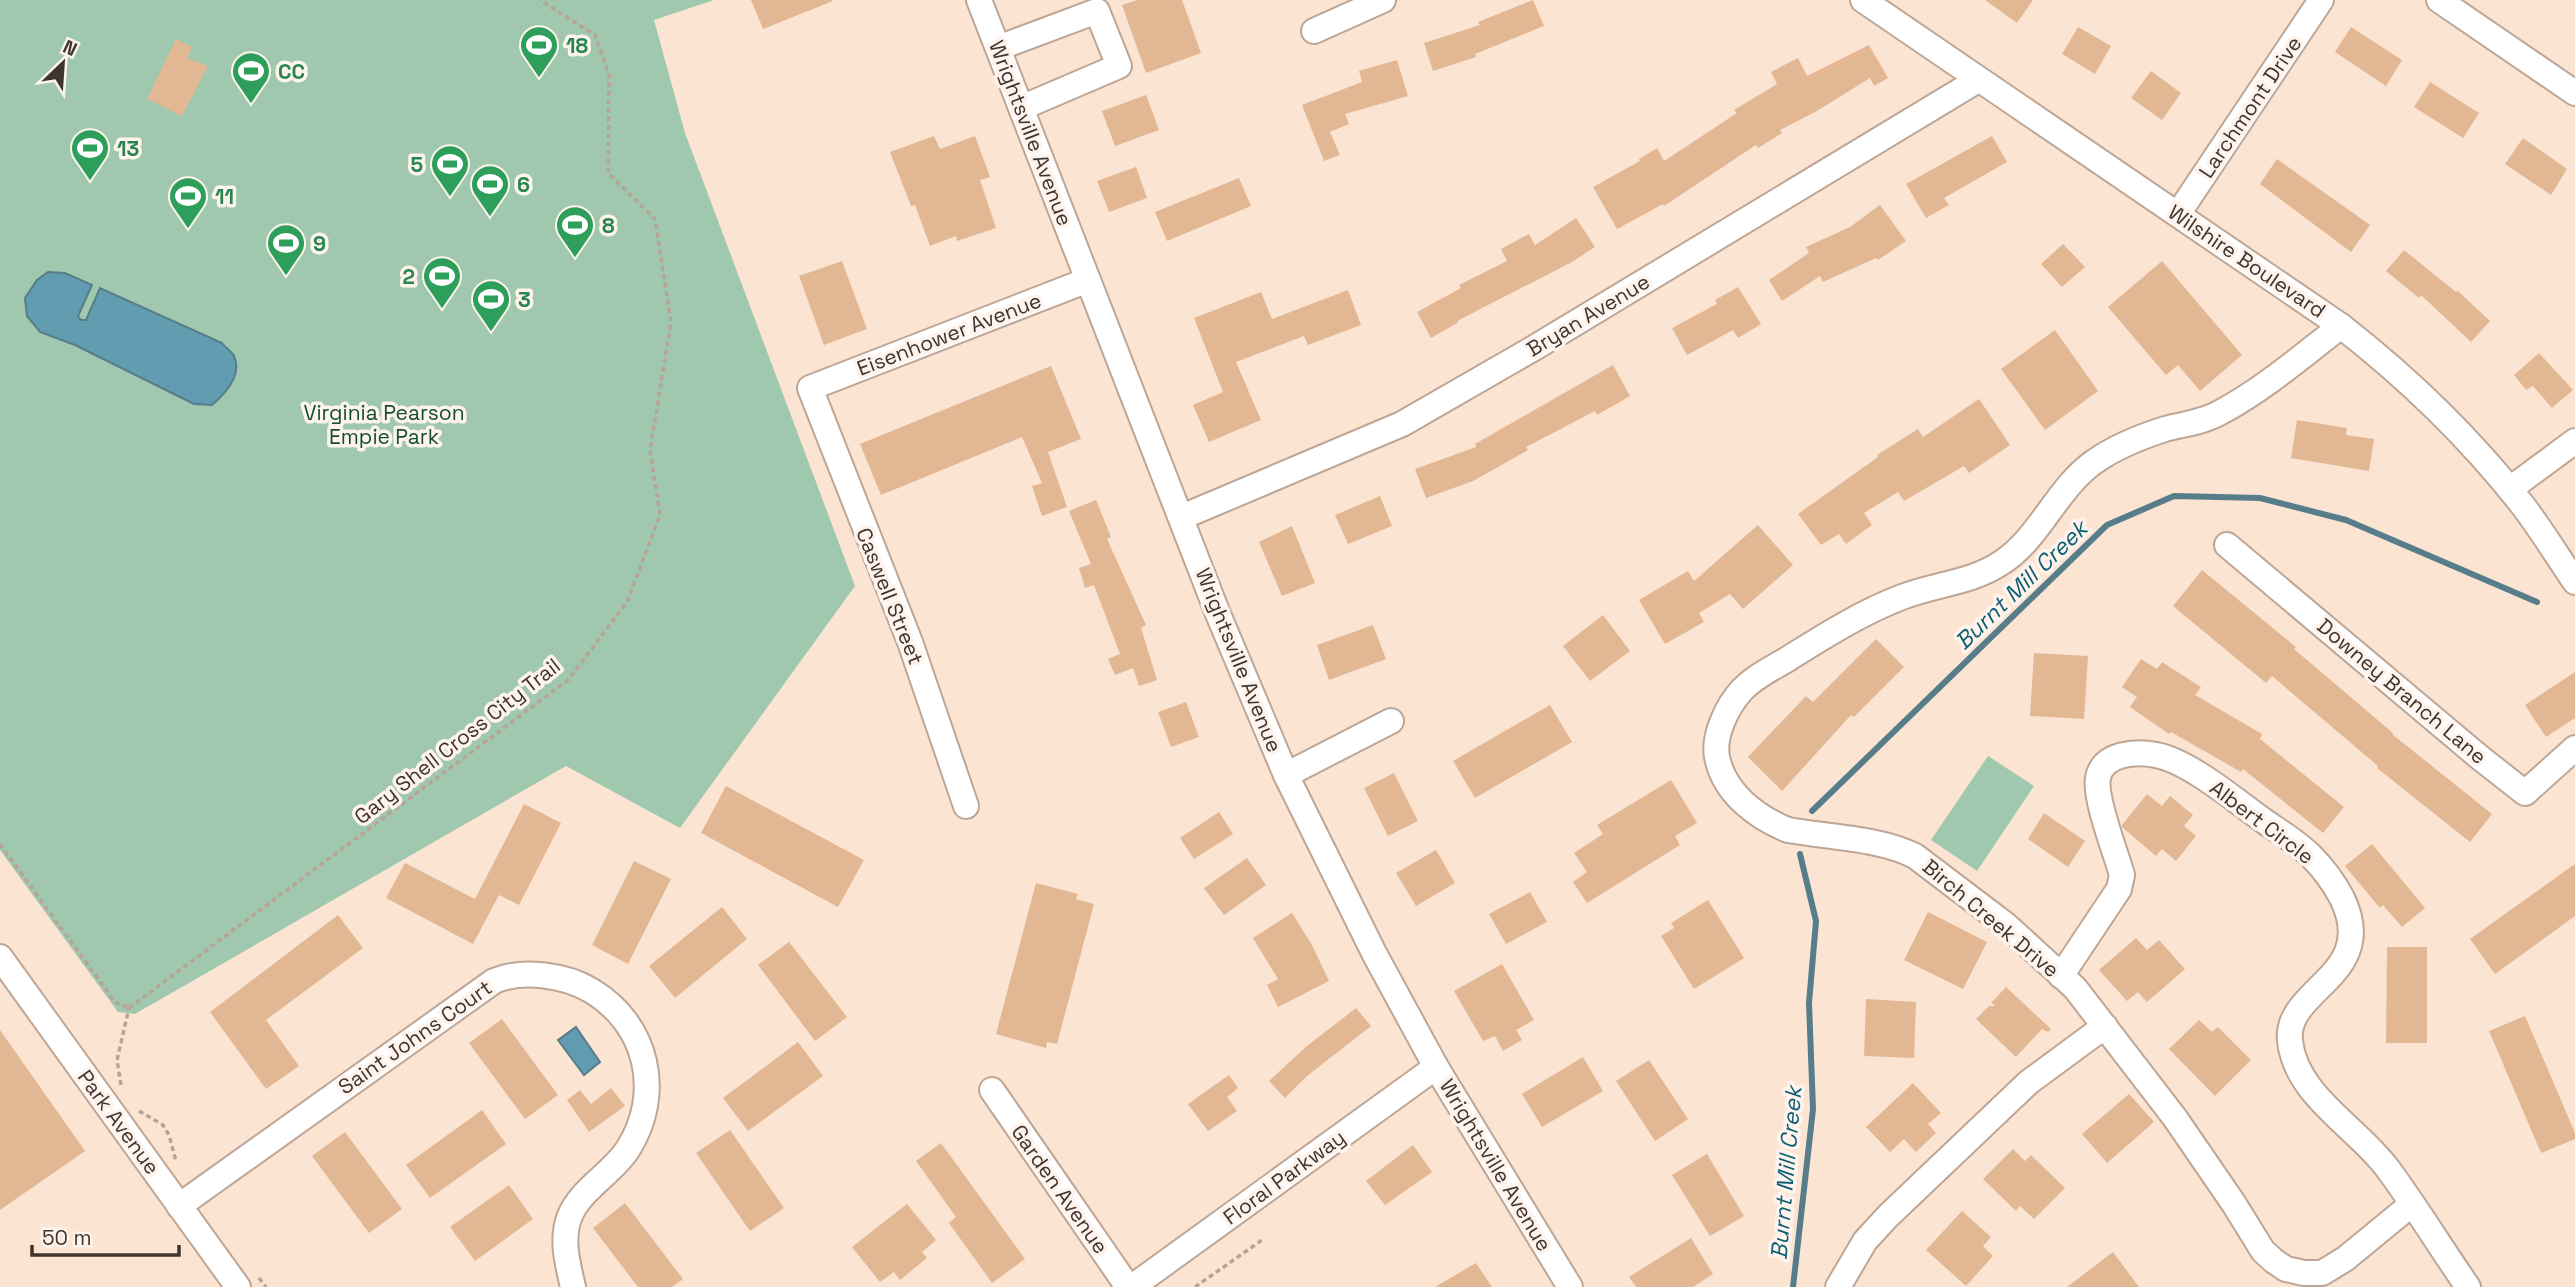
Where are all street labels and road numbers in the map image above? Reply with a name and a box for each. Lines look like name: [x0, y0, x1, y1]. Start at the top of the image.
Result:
street label: Larchmont Drive: [2193, 31, 2307, 183]
street label: Wrightsville Avenue: [983, 37, 1079, 229]
street label: Wilshire Boulevard: [2163, 198, 2331, 324]
street label: Bryan Avenue: [1522, 268, 1654, 362]
street label: Eisenhower Avenue: [853, 286, 1045, 382]
street label: Caswell Street: [850, 524, 930, 668]
street label: Wrightsville Avenue: [1190, 564, 1288, 756]
street label: Downey Branch Lane: [2312, 612, 2492, 770]
street label: Gary Shell Cross City Trail: [349, 652, 565, 830]
street label: Albert Circle: [2205, 774, 2319, 870]
street label: Birch Creek Drive: [1917, 853, 2065, 983]
street label: Saint Johns Court: [333, 974, 497, 1100]
street label: Park Avenue: [72, 1064, 166, 1180]
street label: Wrightsville Avenue: [1434, 1074, 1558, 1256]
street label: Garden Avenue: [1005, 1119, 1115, 1259]
street label: Floral Parkway: [1218, 1124, 1350, 1230]

